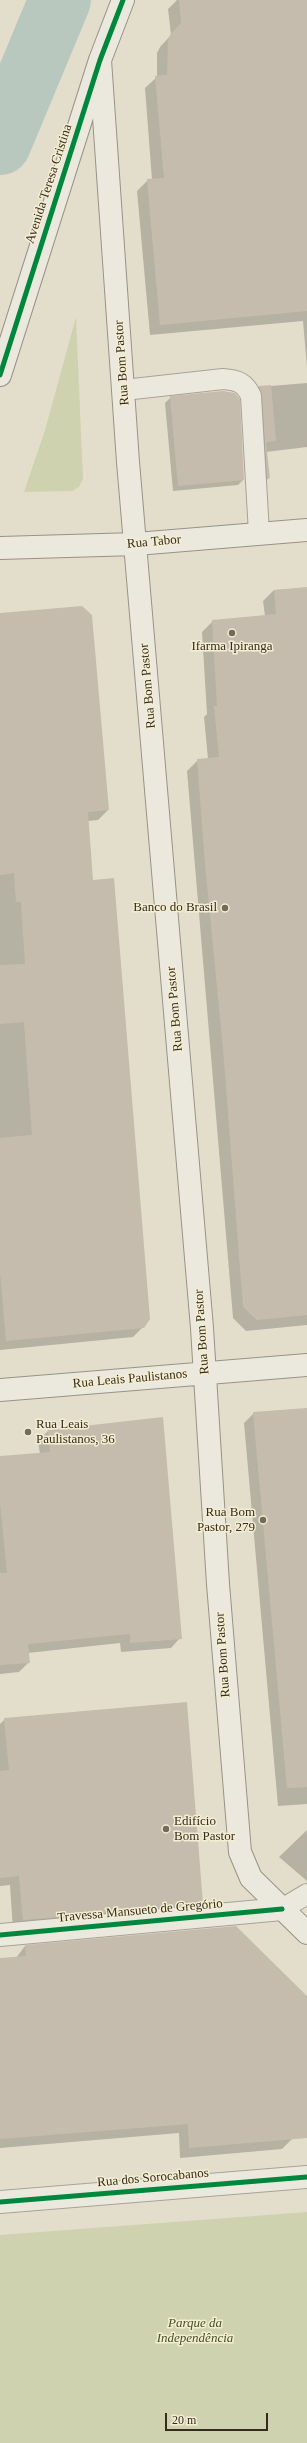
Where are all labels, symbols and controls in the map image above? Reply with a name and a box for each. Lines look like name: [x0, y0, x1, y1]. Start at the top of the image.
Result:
street label: Avenida Teresa Cristina: [22, 122, 76, 246]
street label: Rua Bom Pastor: [111, 320, 133, 406]
street label: Rua Tabor: [126, 532, 182, 552]
marker: Ifarma Ipiranga: [227, 628, 237, 638]
place label: Ifarma Ipiranga: [191, 639, 273, 655]
street label: Rua Bom Pastor: [137, 643, 159, 729]
place label: Banco do Brasil: [133, 900, 217, 916]
marker: Banco do Brasil: [220, 903, 230, 913]
street label: Rua Bom Pastor: [164, 966, 186, 1052]
street label: Rua Bom Pastor: [191, 1289, 213, 1375]
street label: Rua Leais Paulistanos: [72, 1366, 188, 1392]
place label: Rua Leais Paulistanos, 36: [36, 1417, 115, 1448]
marker: Rua Leais Paulistanos, 36: [23, 1427, 33, 1437]
place label: Rua Bom Pastor, 279: [197, 1505, 255, 1536]
marker: Rua Bom Pastor, 279: [258, 1515, 268, 1525]
street label: Rua Bom Pastor: [212, 1612, 234, 1698]
place label: Edifício Bom Pastor: [174, 1814, 235, 1845]
marker: Edifício Bom Pastor: [161, 1824, 171, 1834]
street label: Travessa Mansueto de Gregório: [57, 1896, 223, 1926]
street label: Rua dos Sorocabanos: [97, 2165, 209, 2191]
park label: Parque da Independência: [157, 2316, 233, 2347]
scale bar: [167, 2405, 270, 2431]
text: 20 m: [172, 2413, 196, 2427]

